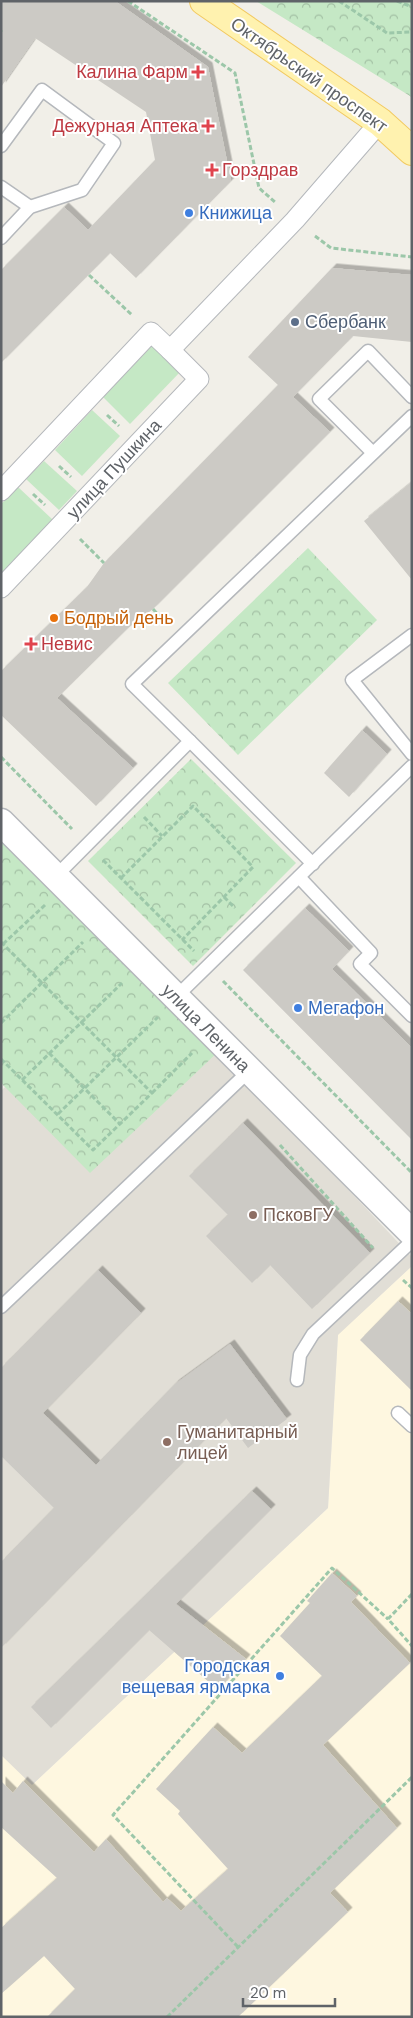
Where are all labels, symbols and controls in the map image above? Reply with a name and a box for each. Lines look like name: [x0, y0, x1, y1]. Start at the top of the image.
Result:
street label: Октябрьский проспект: [226, 12, 392, 138]
place label: Калина Фарм: [76, 60, 188, 84]
marker: Калина Фарм: [192, 66, 204, 78]
place label: Дежурная Аптека: [52, 114, 199, 138]
marker: Дежурная Аптека: [202, 120, 214, 132]
place label: Горздрав: [222, 158, 298, 182]
marker: Горздрав: [206, 164, 218, 176]
place label: Книжица: [199, 201, 273, 225]
marker: Книжица: [183, 207, 195, 219]
place label: Сбербанк: [305, 310, 386, 334]
marker: Сбербанк: [289, 316, 301, 328]
street label: улица Пушкина: [61, 413, 167, 524]
place label: Бодрый день: [64, 606, 174, 630]
marker: Бодрый день: [48, 612, 60, 624]
place label: Невис: [41, 632, 93, 656]
marker: Невис: [25, 638, 37, 650]
street label: улица Ленина: [156, 978, 256, 1078]
place label: Мегафон: [308, 996, 384, 1020]
marker: Мегафон: [292, 1002, 304, 1014]
place label: ПсковГУ: [263, 1203, 334, 1227]
marker: ПсковГУ: [247, 1209, 259, 1221]
place label: Гуманитарный лицей: [177, 1420, 298, 1465]
marker: Гуманитарный лицей: [161, 1436, 173, 1448]
place label: Городская вещевая ярмарка: [122, 1654, 271, 1699]
marker: Городская вещевая ярмарка: [274, 1670, 286, 1682]
scale bar: [243, 1976, 336, 2008]
text: 20 m: [250, 1983, 286, 2003]

